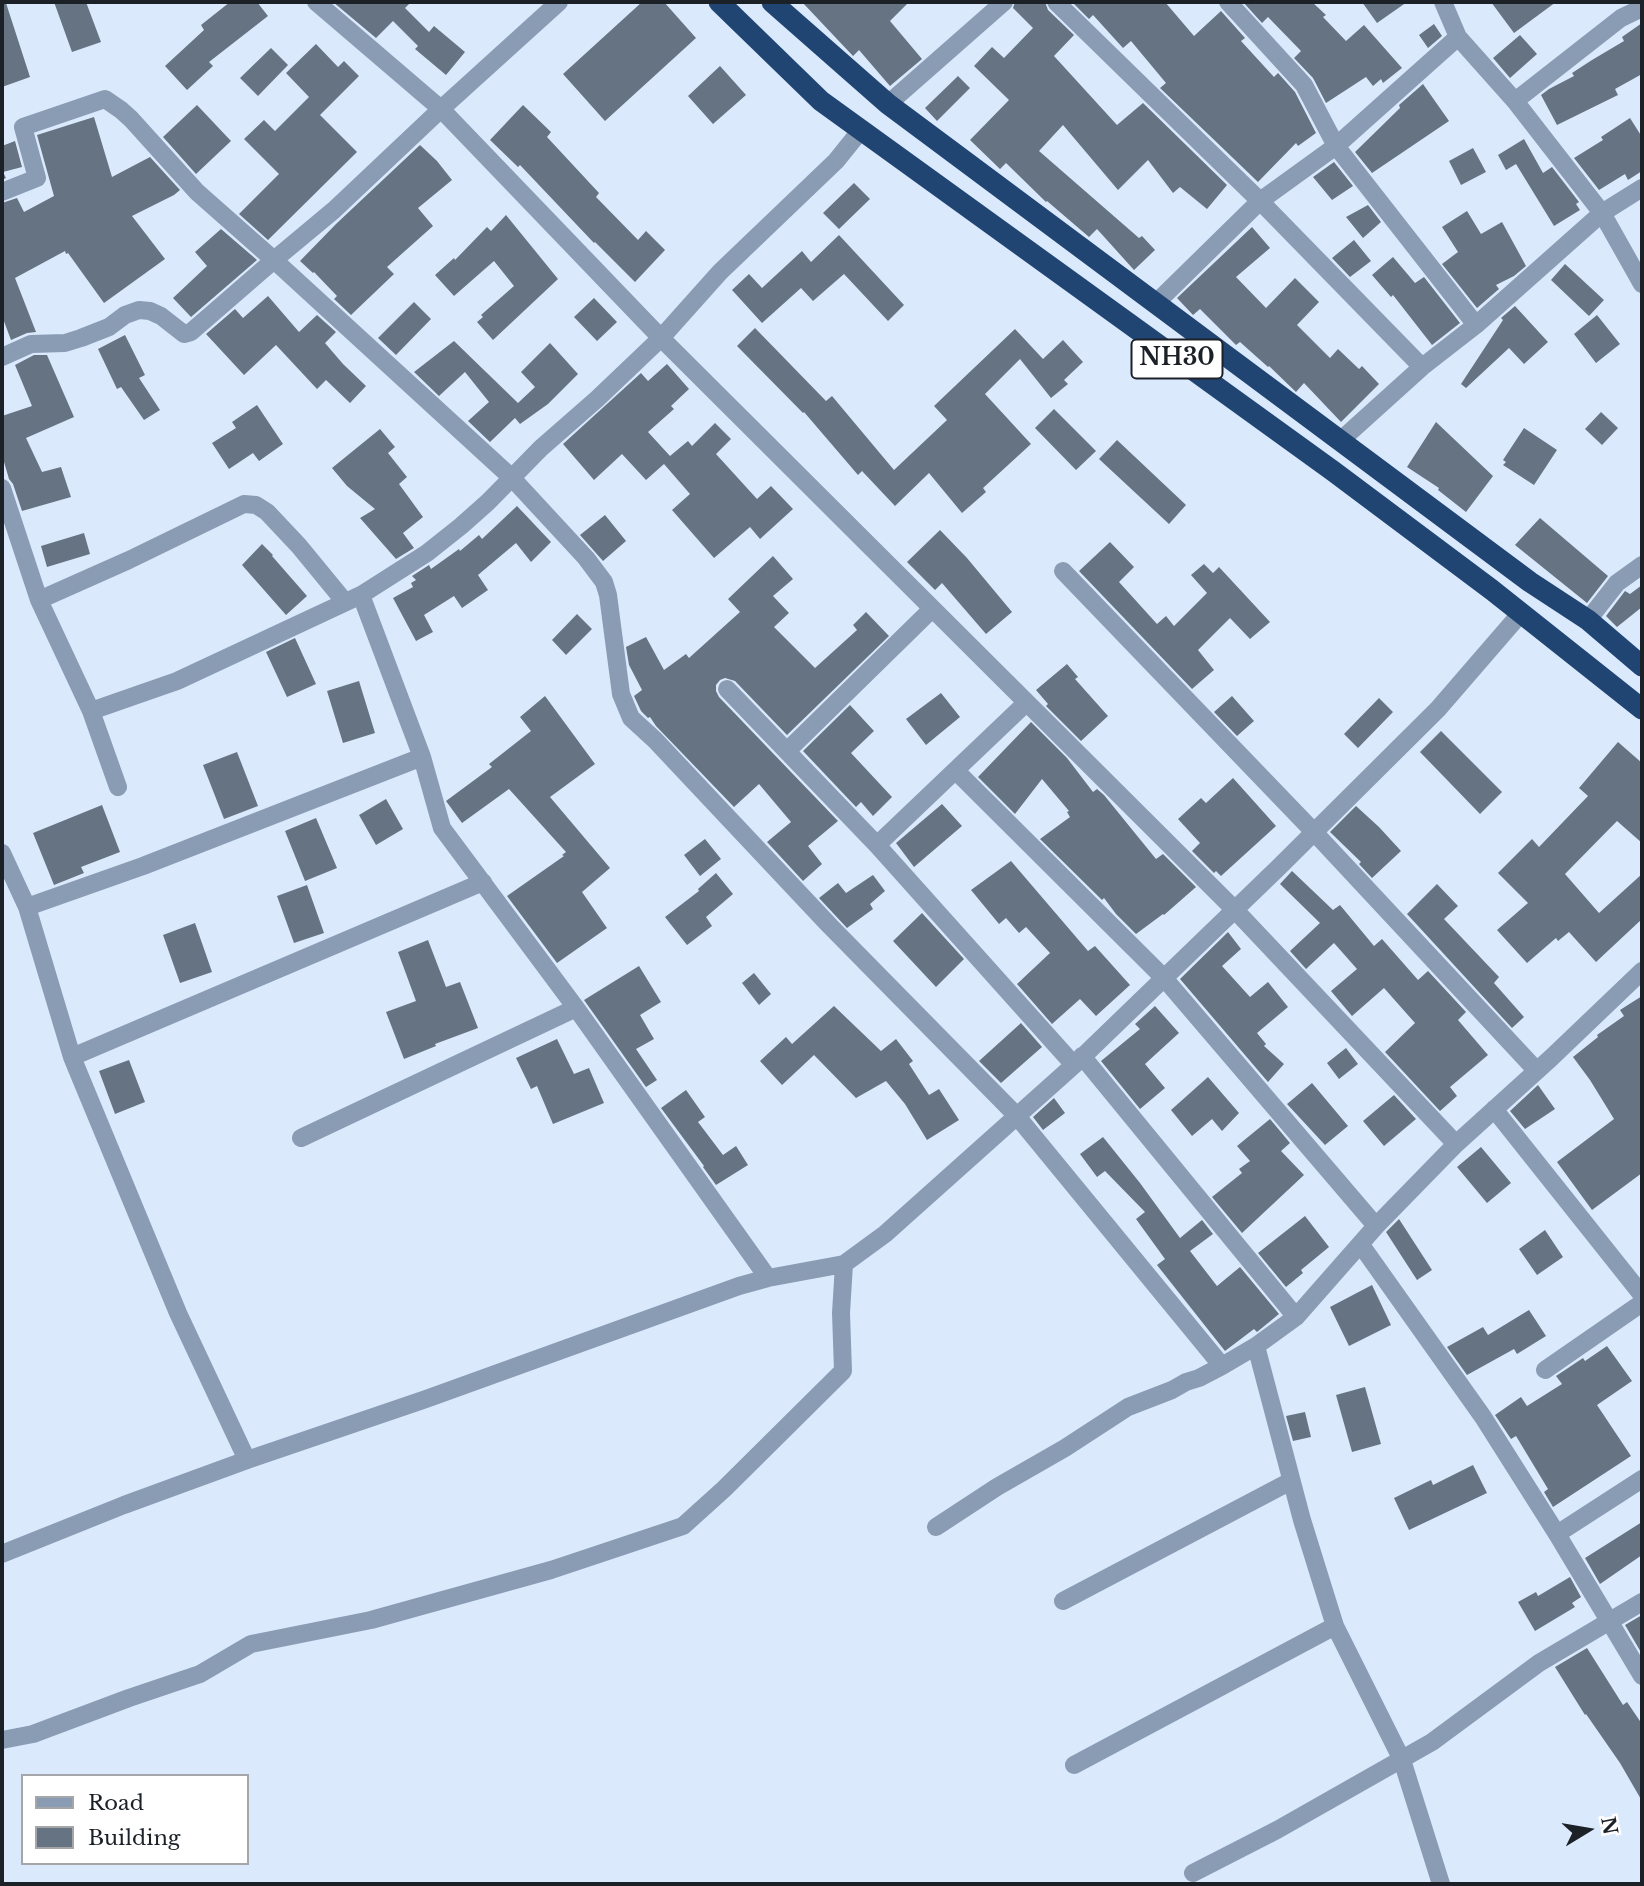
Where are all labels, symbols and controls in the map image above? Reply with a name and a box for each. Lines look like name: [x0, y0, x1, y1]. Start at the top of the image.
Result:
road number: NH30: [1132, 340, 1222, 378]
legend: [21, 1774, 248, 1865]
text: Road: [88, 1790, 144, 1816]
north arrow: [1553, 1795, 1623, 1865]
text: N: [1596, 1815, 1622, 1837]
text: Building: [88, 1825, 180, 1851]

